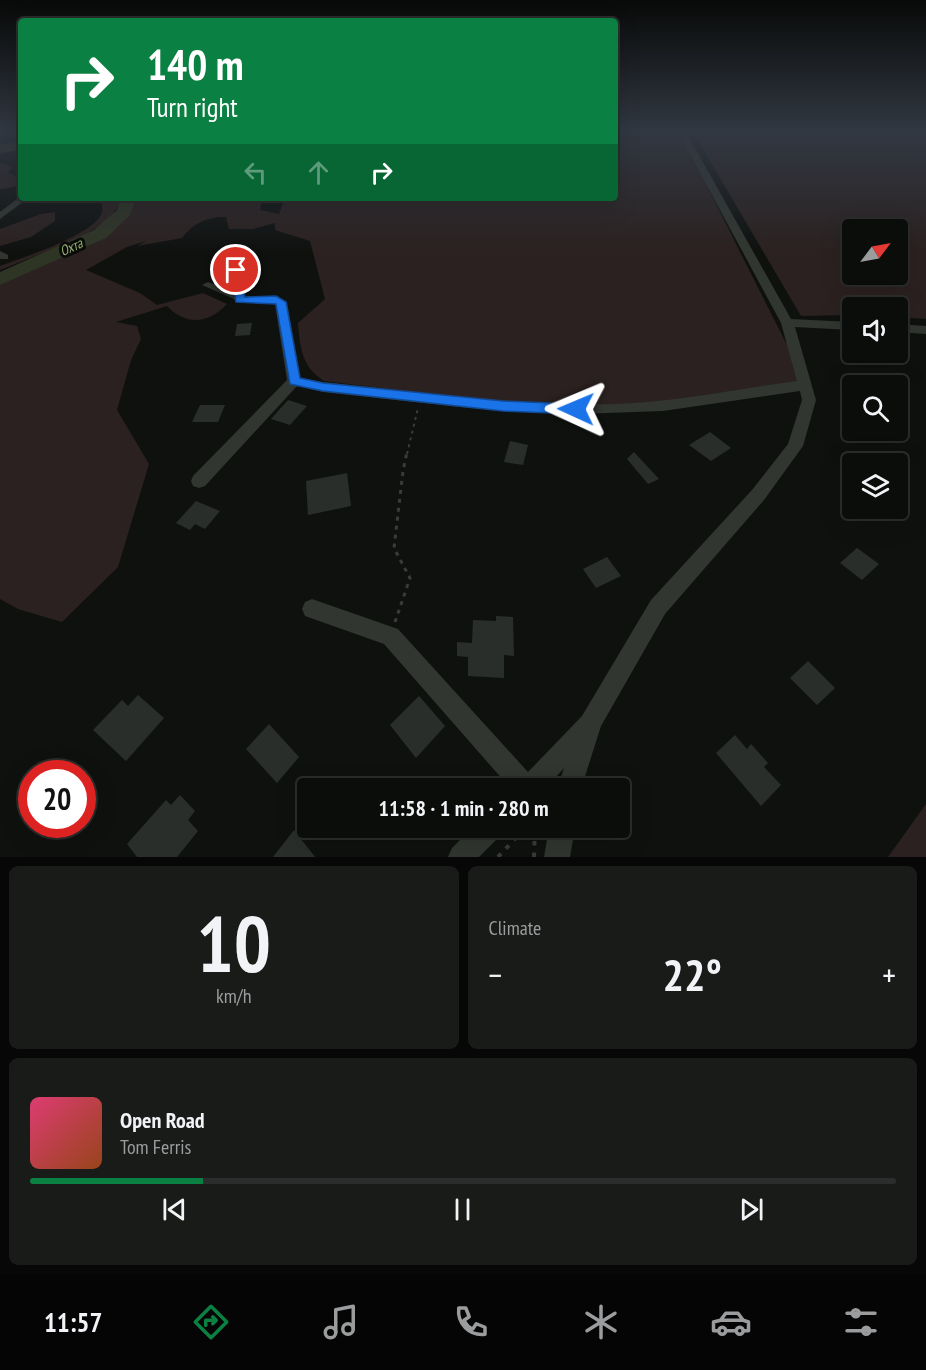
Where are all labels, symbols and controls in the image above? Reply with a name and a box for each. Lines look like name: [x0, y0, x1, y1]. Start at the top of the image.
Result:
text: 140 m: [147, 37, 244, 92]
icon: right: [48, 42, 126, 120]
text: Turn right: [147, 90, 238, 124]
icon: left: [239, 156, 272, 189]
icon: ahead: [302, 156, 335, 189]
icon: right: [365, 156, 398, 189]
north arrow: [842, 219, 908, 285]
map controls: [842, 219, 908, 519]
water label: Охта: [57, 233, 87, 260]
pin: [210, 244, 261, 295]
icon: arrive: [219, 253, 252, 286]
button: sound: [842, 297, 908, 363]
button: search: [842, 375, 908, 441]
position arrow: [544, 377, 608, 441]
button: layers: [842, 453, 908, 519]
speed limit sign: 20: [18, 760, 96, 838]
text: 11:58 · 1 min · 280 m: [378, 794, 549, 822]
text: 10: [196, 893, 271, 994]
text: Climate: [489, 915, 541, 941]
text: 22°: [663, 945, 722, 1003]
text: −: [489, 953, 502, 996]
text: +: [882, 953, 896, 996]
text: km/h: [216, 983, 251, 1009]
text: Open Road: [120, 1106, 205, 1134]
text: Tom Ferris: [120, 1134, 191, 1160]
icon: previous: [158, 1193, 191, 1226]
icon: pause: [446, 1193, 479, 1226]
icon: next: [735, 1193, 768, 1226]
icon: directions: [190, 1301, 232, 1343]
icon: music: [320, 1301, 362, 1343]
icon: phone: [450, 1301, 492, 1343]
icon: climate: [580, 1301, 622, 1343]
icon: car: [710, 1301, 752, 1343]
icon: filters: [840, 1301, 882, 1343]
text: 11:57: [44, 1305, 102, 1339]

